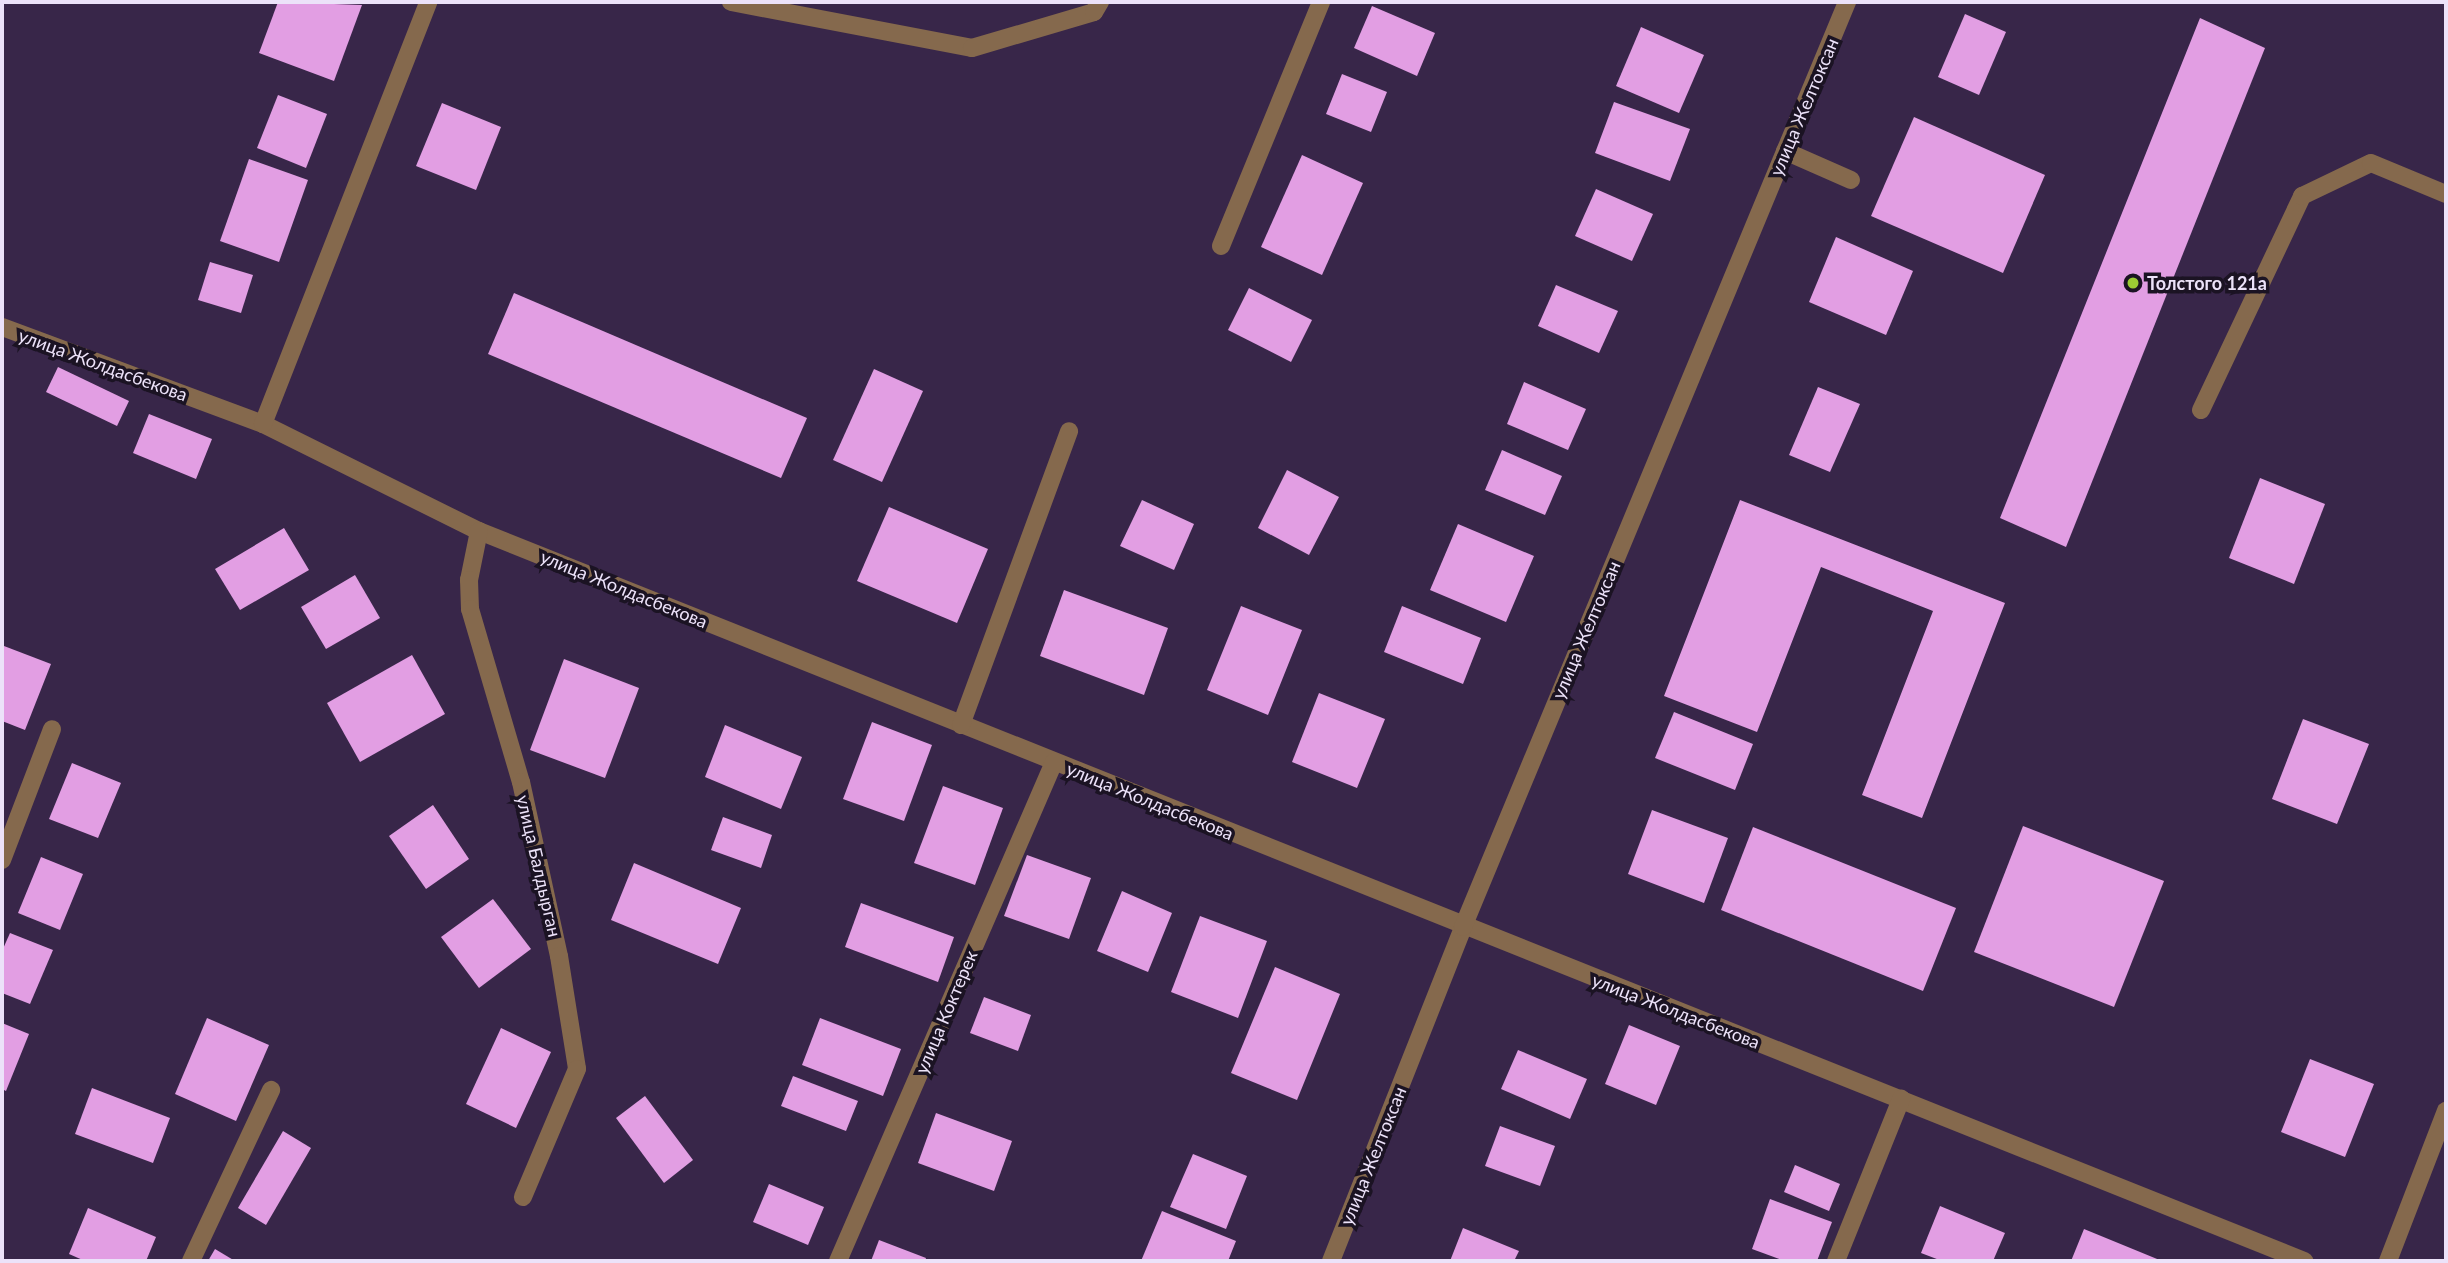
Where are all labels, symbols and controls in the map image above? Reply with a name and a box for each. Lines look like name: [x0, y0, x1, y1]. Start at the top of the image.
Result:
street label: улица Желтоксан: [1765, 35, 1843, 179]
place label: Толстого 121а: [2147, 272, 2267, 294]
marker: Толстого 121а: [2125, 275, 2141, 291]
street label: улица Жолдасбекова: [16, 324, 190, 406]
street label: улица Жолдасбекова: [537, 546, 711, 632]
street label: улица Желтоксан: [1547, 558, 1625, 702]
street label: улица Жолдасбекова: [1063, 758, 1237, 844]
street label: улица Балдырган: [512, 793, 566, 939]
street label: улица Коктерек: [910, 947, 982, 1077]
street label: улица Жолдасбекова: [1589, 969, 1763, 1053]
street label: улица Желтоксан: [1335, 1084, 1411, 1228]

